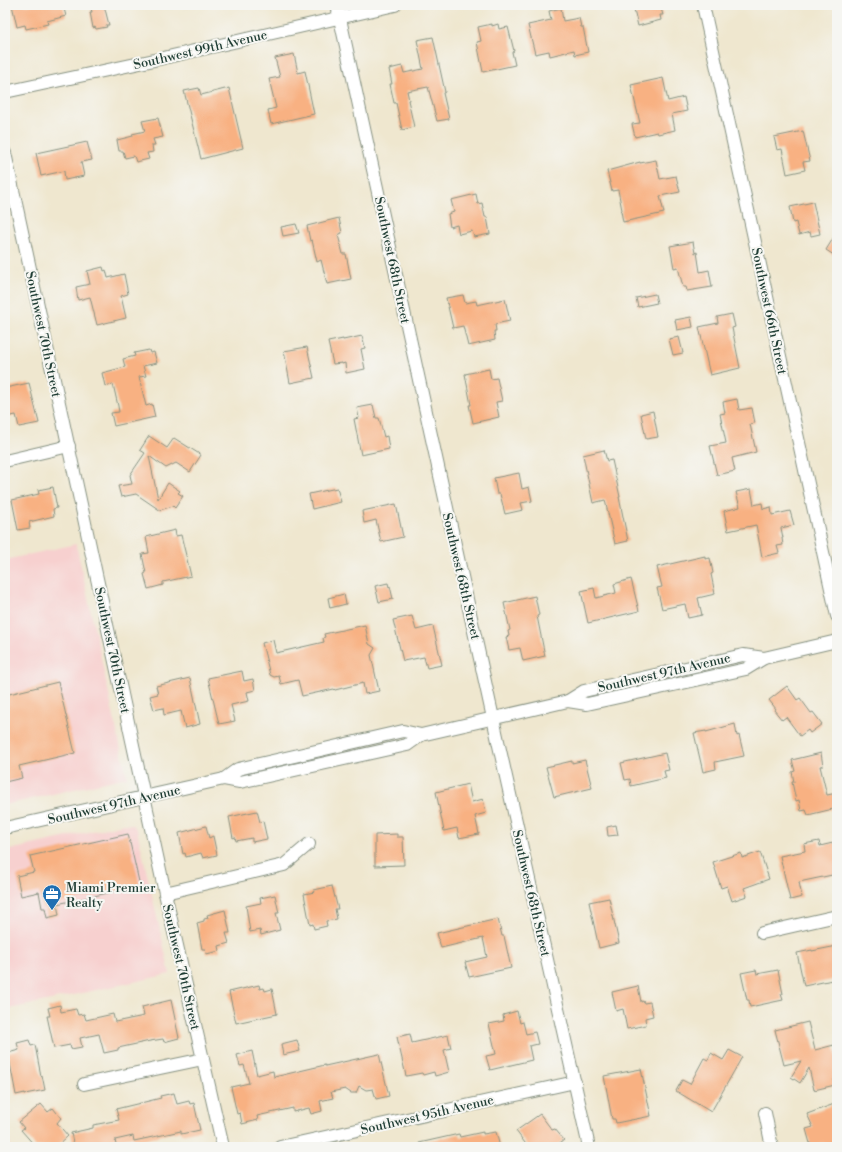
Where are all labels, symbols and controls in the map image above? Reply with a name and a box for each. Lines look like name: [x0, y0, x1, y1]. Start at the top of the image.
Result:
street label: Southwest 99th Avenue: [132, 27, 269, 73]
street label: Southwest 68th Street: [371, 195, 413, 326]
street label: Southwest 66th Street: [748, 246, 790, 377]
street label: Southwest 70th Street: [22, 270, 64, 399]
street label: Southwest 68th Street: [439, 511, 483, 641]
street label: Southwest 70th Street: [91, 586, 133, 715]
street label: Southwest 97th Avenue: [596, 650, 733, 696]
street label: Southwest 97th Avenue: [46, 782, 183, 828]
street label: Southwest 68th Street: [509, 828, 553, 958]
place label: Miami Premier Realty: [66, 880, 156, 911]
office icon: Miami Premier Realty: [41, 883, 63, 911]
street label: Southwest 70th Street: [159, 903, 203, 1032]
street label: Southwest 95th Avenue: [359, 1092, 496, 1138]

